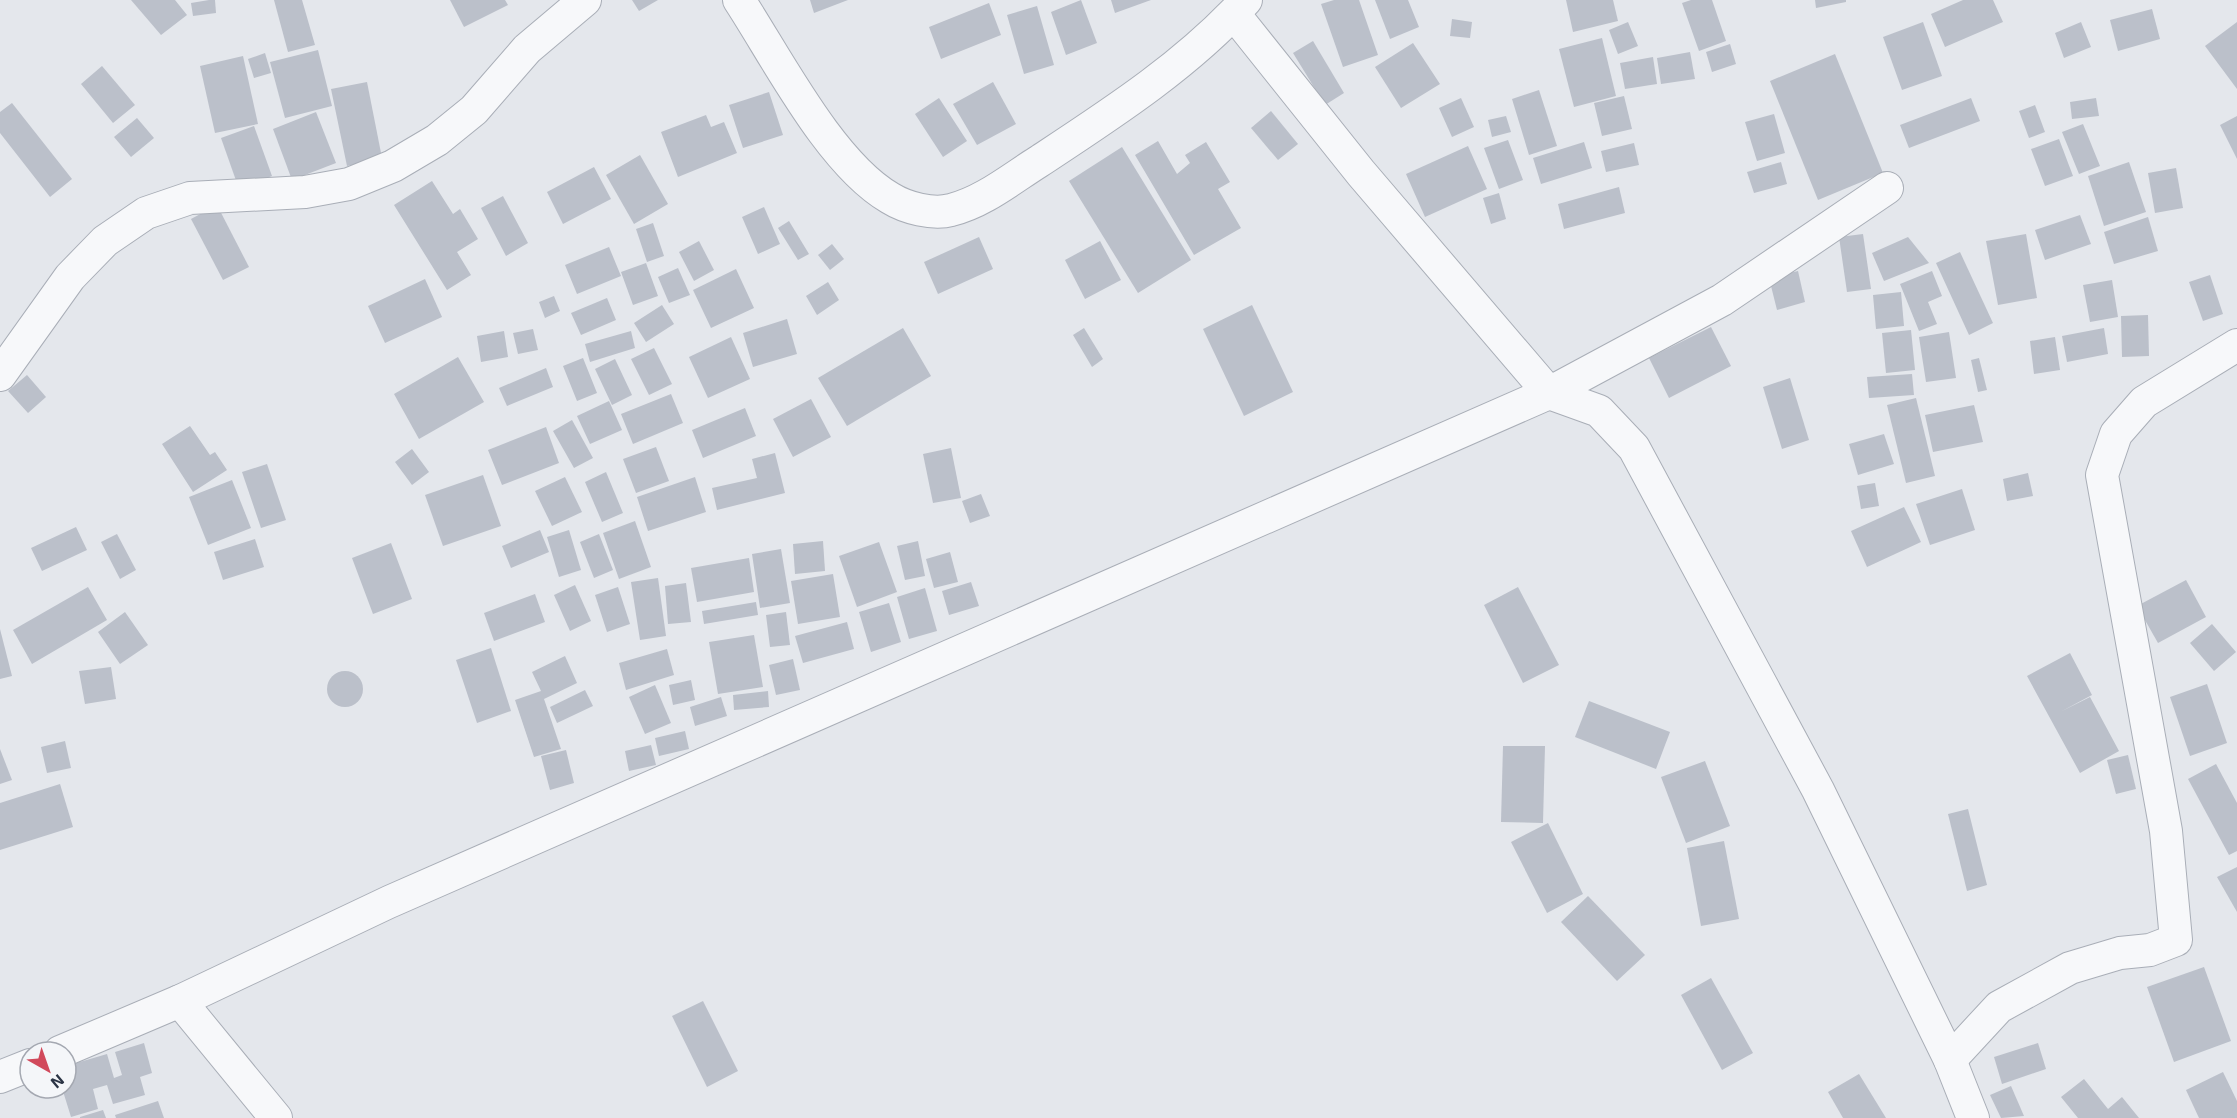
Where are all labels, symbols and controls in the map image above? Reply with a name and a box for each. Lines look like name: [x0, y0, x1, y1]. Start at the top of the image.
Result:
north arrow: [18, 1040, 78, 1100]
text: N: [47, 1071, 68, 1093]

